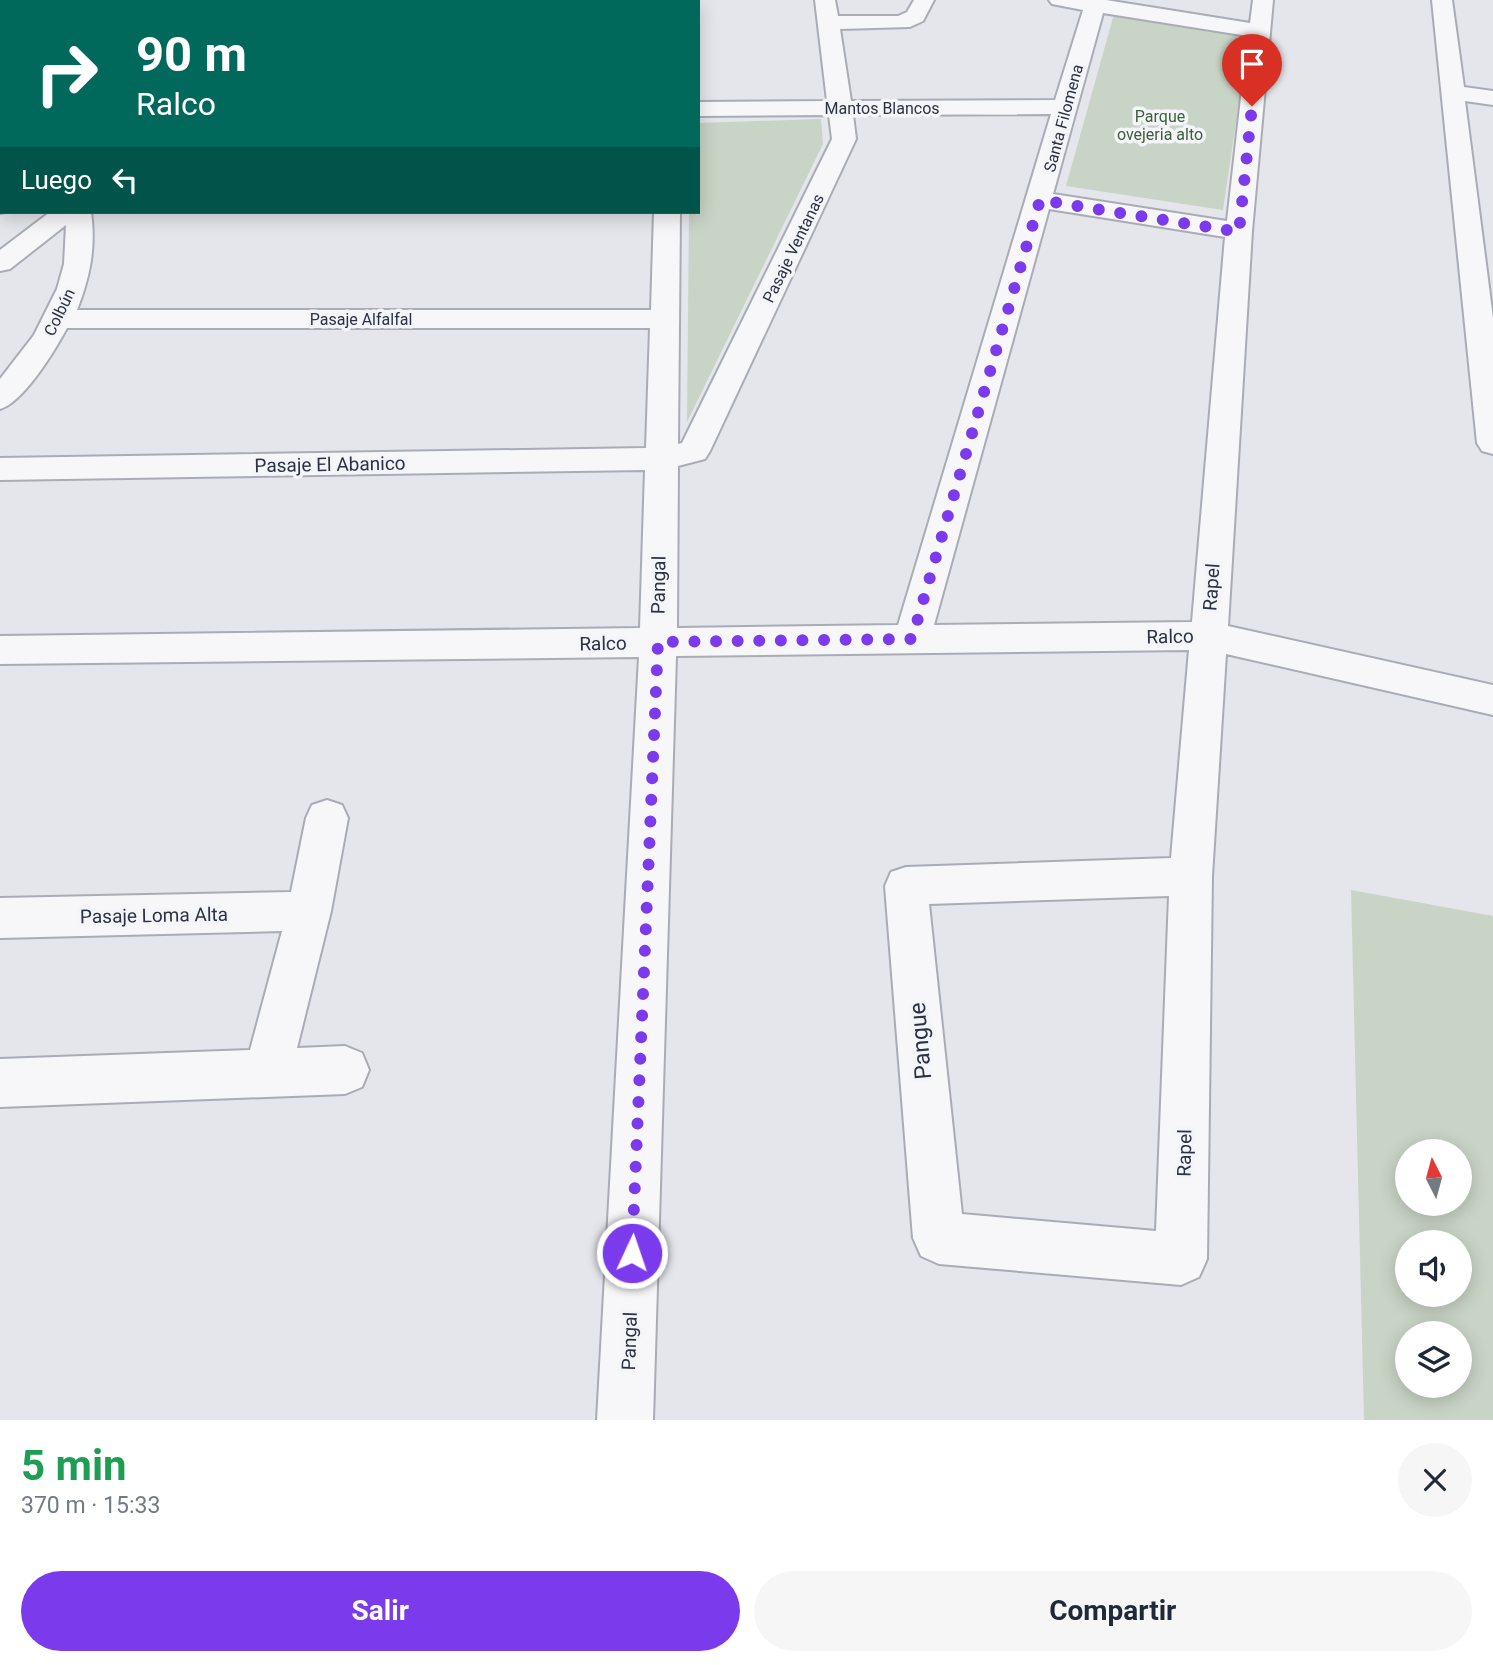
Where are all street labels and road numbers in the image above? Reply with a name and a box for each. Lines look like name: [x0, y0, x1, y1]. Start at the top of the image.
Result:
street label: Santa Filomena: [1040, 62, 1087, 174]
street label: Mantos Blancos: [824, 99, 940, 118]
street label: Pasaje Ventanas: [759, 191, 828, 306]
street label: Colbún: [40, 286, 79, 339]
street label: Pasaje Alfalfal: [310, 310, 412, 329]
street label: Pasaje El Abanico: [254, 452, 406, 477]
street label: Pangal: [646, 556, 671, 614]
street label: Rapel: [1198, 563, 1225, 611]
street label: Ralco: [1146, 625, 1194, 648]
street label: Ralco: [579, 632, 627, 655]
street label: Pasaje Loma Alta: [80, 903, 228, 928]
street label: Pangue: [904, 1001, 937, 1081]
street label: Rapel: [1173, 1129, 1196, 1177]
street label: Pangal: [617, 1311, 642, 1371]

